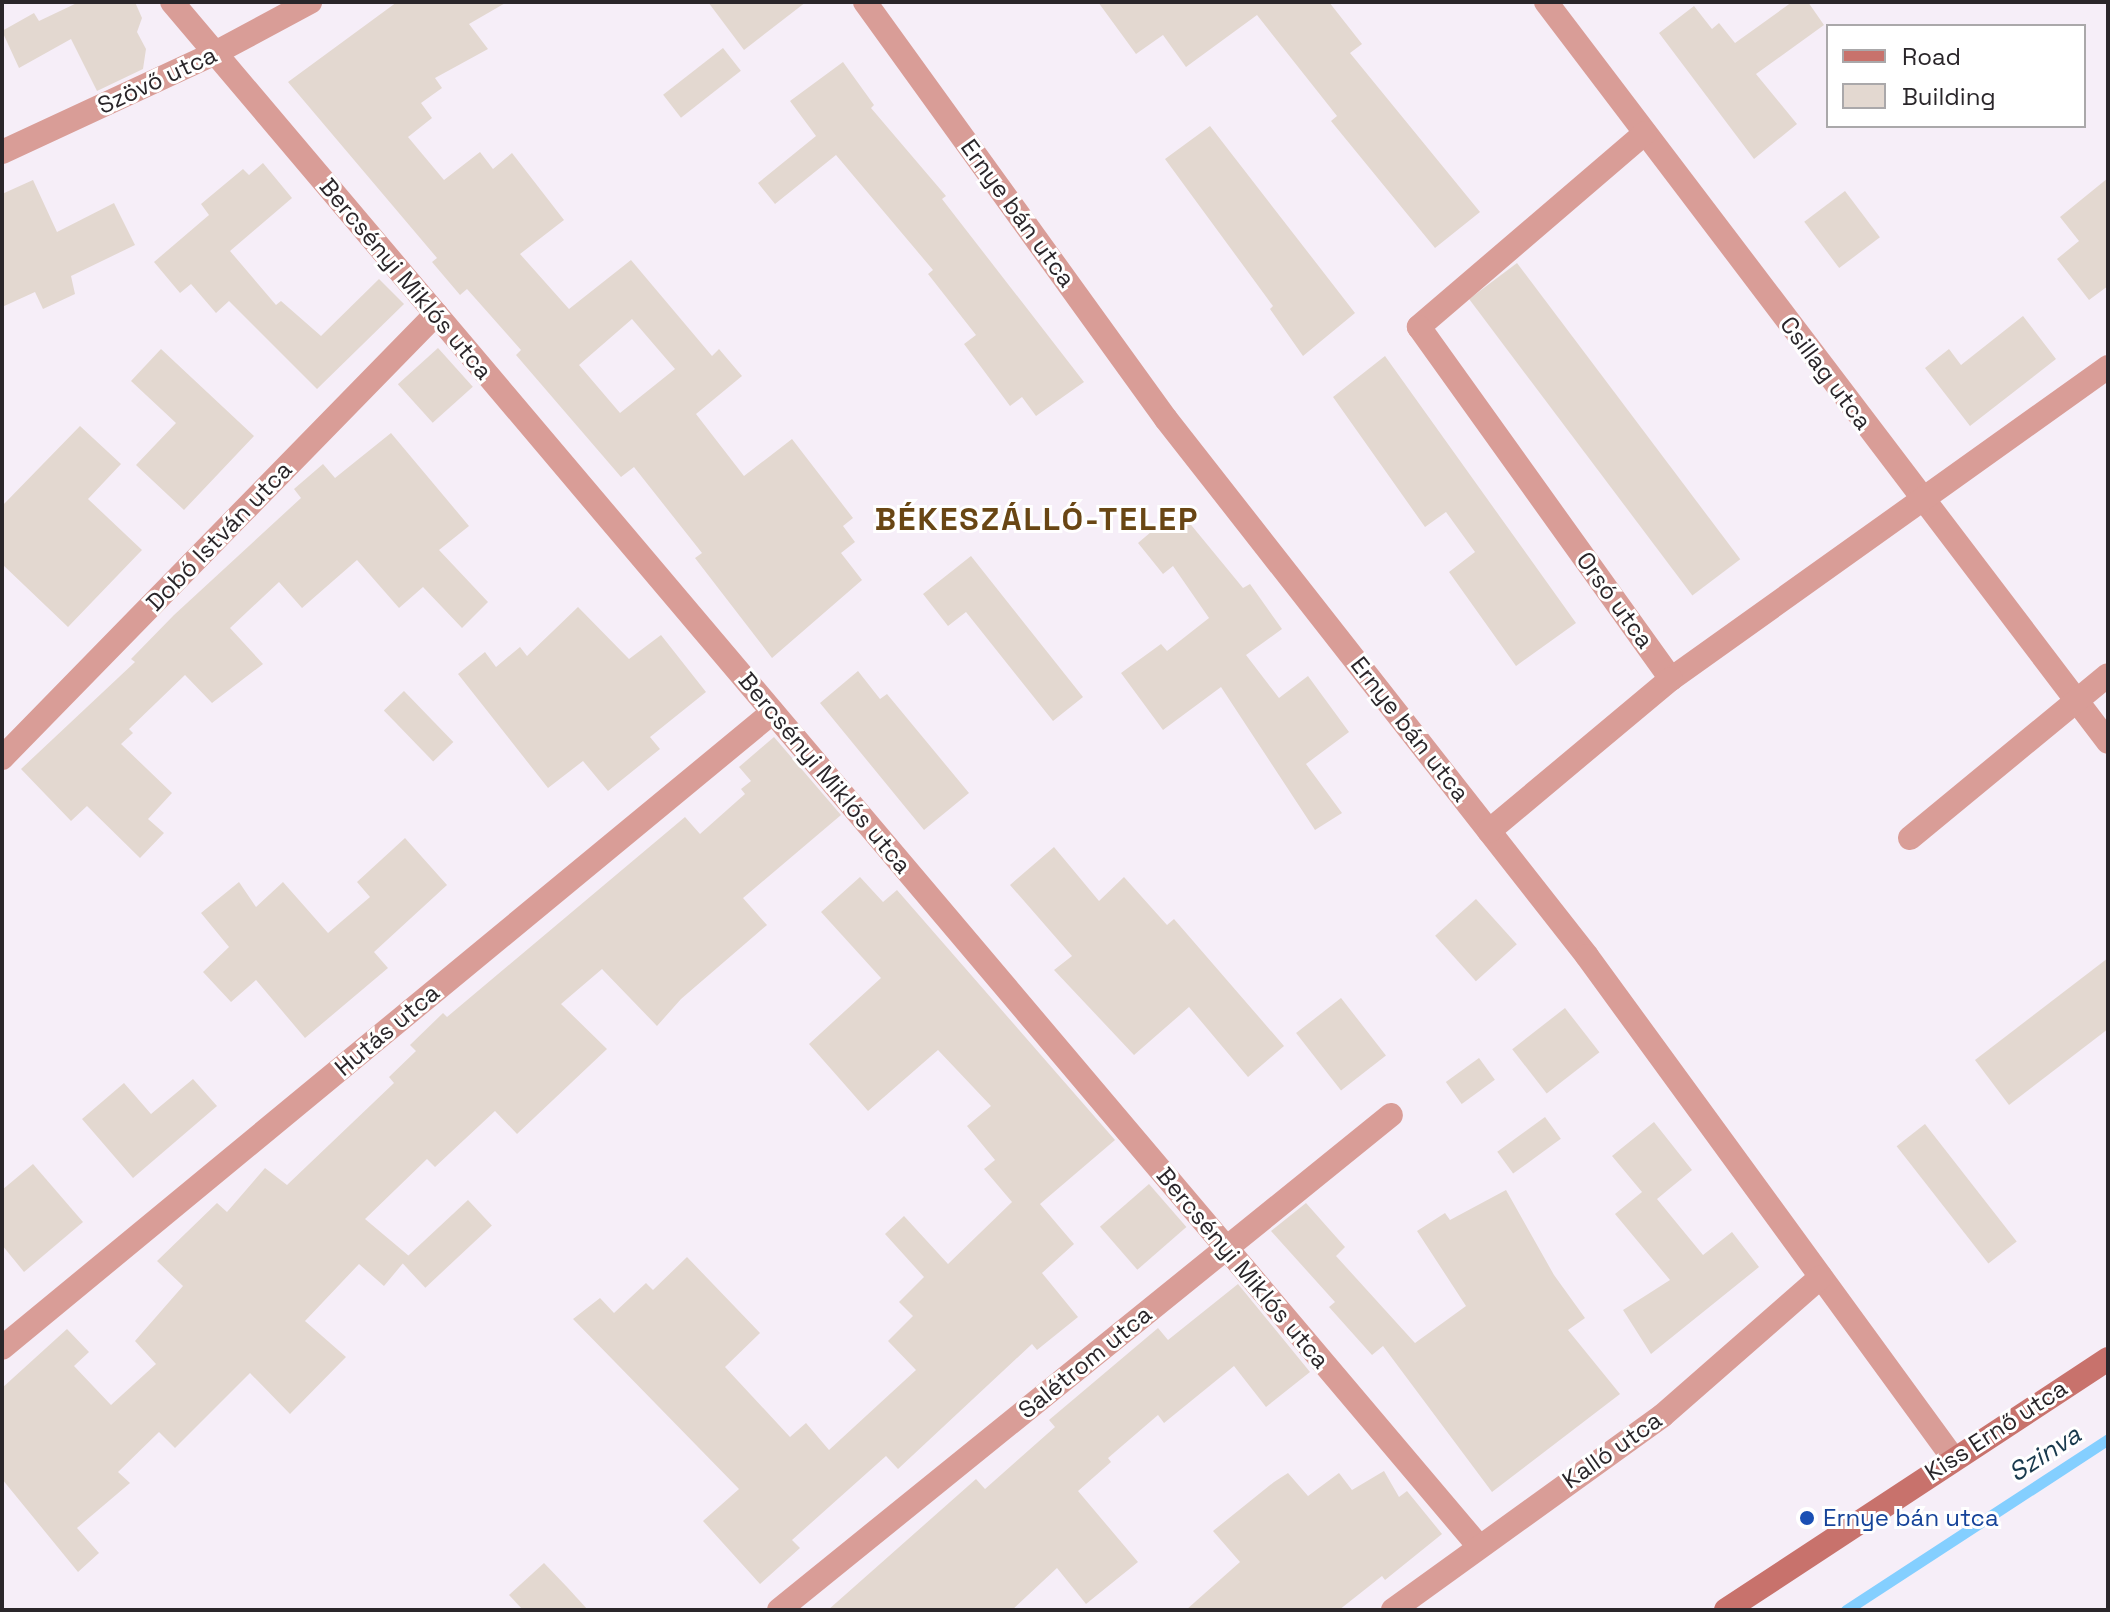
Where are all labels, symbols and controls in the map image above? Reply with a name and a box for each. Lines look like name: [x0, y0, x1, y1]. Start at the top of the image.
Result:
legend: [1826, 24, 2086, 128]
street label: Szövő utca: [93, 40, 221, 120]
text: Road: [1902, 41, 1961, 72]
text: Building: [1902, 81, 1996, 112]
street label: Ernye bán utca: [955, 133, 1081, 293]
street label: Bercsényi Miklós utca: [313, 173, 499, 385]
street label: Csillag utca: [1774, 311, 1878, 435]
street label: Dobó István utca: [140, 455, 298, 617]
district label: BÉKESZÁLLÓ-TELEP: [875, 500, 1199, 538]
street label: Orsó utca: [1570, 546, 1660, 654]
street label: Ernye bán utca: [1345, 651, 1475, 807]
street label: Bercsényi Miklós utca: [732, 667, 918, 879]
street label: Hutás utca: [329, 978, 445, 1082]
street label: Bercsényi Miklós utca: [1150, 1162, 1336, 1374]
street label: Salétrom utca: [1013, 1300, 1157, 1424]
street label: Kiss Ernő utca: [1920, 1373, 2072, 1487]
street label: Kalló utca: [1557, 1405, 1667, 1495]
water label: Szinva: [2003, 1419, 2087, 1489]
place label: Ernye bán utca: [1823, 1504, 1999, 1532]
marker: Ernye bán utca: [1798, 1509, 1816, 1527]

